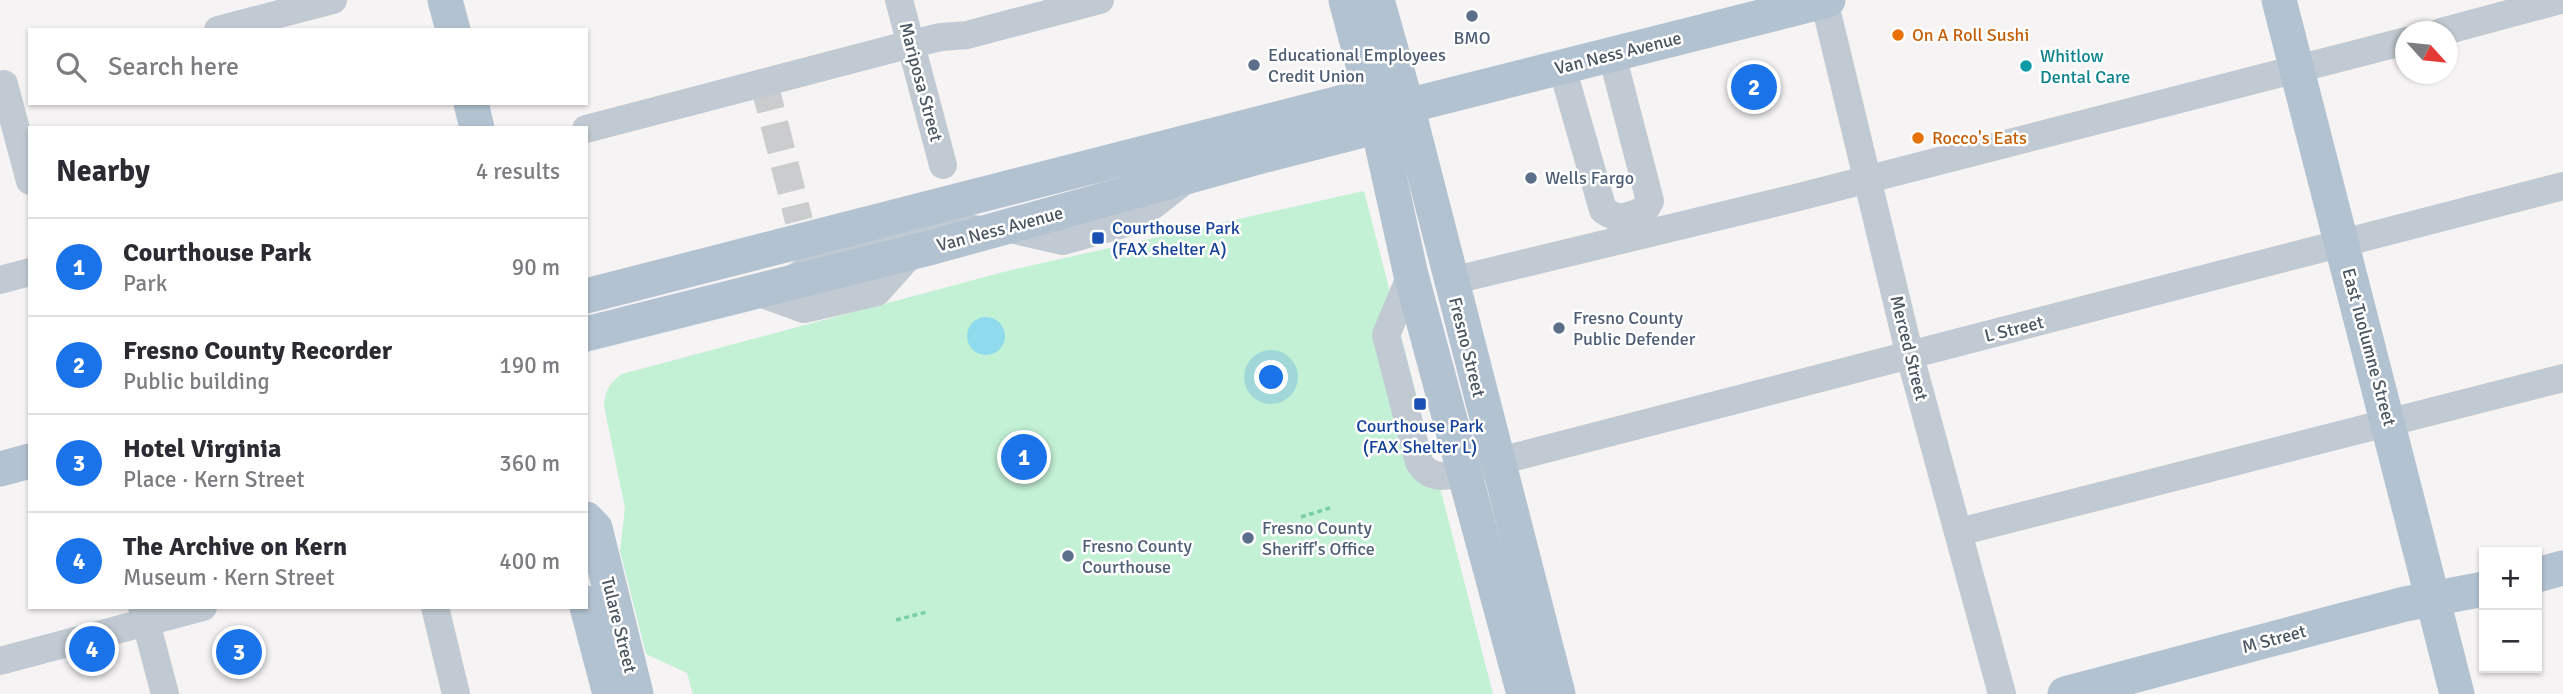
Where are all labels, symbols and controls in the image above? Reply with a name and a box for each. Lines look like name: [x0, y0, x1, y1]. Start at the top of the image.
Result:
marker: BMO: [1464, 8, 1480, 24]
street label: Mariposa Street: [895, 20, 947, 144]
north arrow: [2395, 21, 2458, 84]
place label: On A Roll Sushi: [1912, 24, 2029, 46]
place label: BMO: [1453, 27, 1491, 49]
street label: Van Ness Avenue: [1552, 27, 1684, 79]
marker: On A Roll Sushi: [1890, 27, 1906, 43]
search box: [28, 28, 588, 105]
place label: Educational Employees Credit Union: [1268, 44, 1446, 87]
place label: Whitlow Dental Care: [2040, 45, 2130, 88]
icon: search: [52, 48, 90, 86]
text: Search here: [108, 51, 239, 83]
marker: Educational Employees Credit Union: [1246, 57, 1262, 73]
marker: Whitlow Dental Care: [2018, 58, 2034, 74]
pin: 2: [1731, 61, 1777, 113]
place label: Rocco's Eats: [1932, 127, 2027, 149]
marker: Rocco's Eats: [1910, 130, 1926, 146]
text: Nearby: [56, 153, 150, 190]
text: 4 results: [476, 157, 560, 186]
place label: Wells Fargo: [1545, 167, 1634, 189]
marker: Wells Fargo: [1523, 170, 1539, 186]
street label: Van Ness Avenue: [934, 202, 1066, 256]
place label: Courthouse Park (FAX shelter A): [1112, 217, 1240, 260]
marker: Courthouse Park (FAX shelter A): [1090, 230, 1106, 246]
text: Courthouse Park: [123, 237, 312, 269]
text: 1: [73, 253, 85, 282]
text: 90 m: [512, 253, 560, 282]
street label: East Tuolumne Street: [2337, 266, 2401, 428]
text: Park: [123, 269, 167, 298]
street label: Merced Street: [1885, 293, 1933, 403]
street label: Fresno Street: [1444, 295, 1490, 399]
place label: Fresno County Public Defender: [1573, 307, 1696, 350]
street label: L Street: [1982, 311, 2046, 347]
marker: Fresno County Public Defender: [1551, 320, 1567, 336]
text: Fresno County Recorder: [123, 335, 392, 367]
text: 2: [73, 351, 85, 380]
text: 190 m: [499, 351, 560, 380]
your location: [1254, 360, 1288, 394]
text: Public building: [123, 367, 270, 396]
marker: Courthouse Park (FAX Shelter L): [1412, 396, 1428, 412]
place label: Courthouse Park (FAX Shelter L): [1356, 415, 1484, 458]
pin: 1: [1001, 431, 1047, 483]
text: Hotel Virginia: [123, 433, 281, 465]
text: 3: [73, 449, 85, 478]
text: 360 m: [499, 449, 560, 478]
text: Place · Kern Street: [123, 465, 305, 494]
place label: Fresno County Sheriff's Office: [1262, 517, 1375, 560]
marker: Fresno County Sheriff's Office: [1240, 530, 1256, 546]
text: The Archive on Kern: [123, 531, 347, 563]
place label: Fresno County Courthouse: [1082, 535, 1192, 578]
text: 4: [73, 547, 85, 576]
text: 400 m: [499, 547, 560, 576]
map controls: [2479, 547, 2542, 673]
button: +: [2479, 547, 2542, 610]
marker: Fresno County Courthouse: [1060, 548, 1076, 564]
text: Museum · Kern Street: [123, 563, 335, 592]
street label: Tulare Street: [596, 575, 642, 675]
button: −: [2479, 610, 2542, 673]
street label: M Street: [2240, 620, 2308, 658]
pin: 4: [69, 623, 115, 675]
pin: 3: [216, 626, 262, 678]

